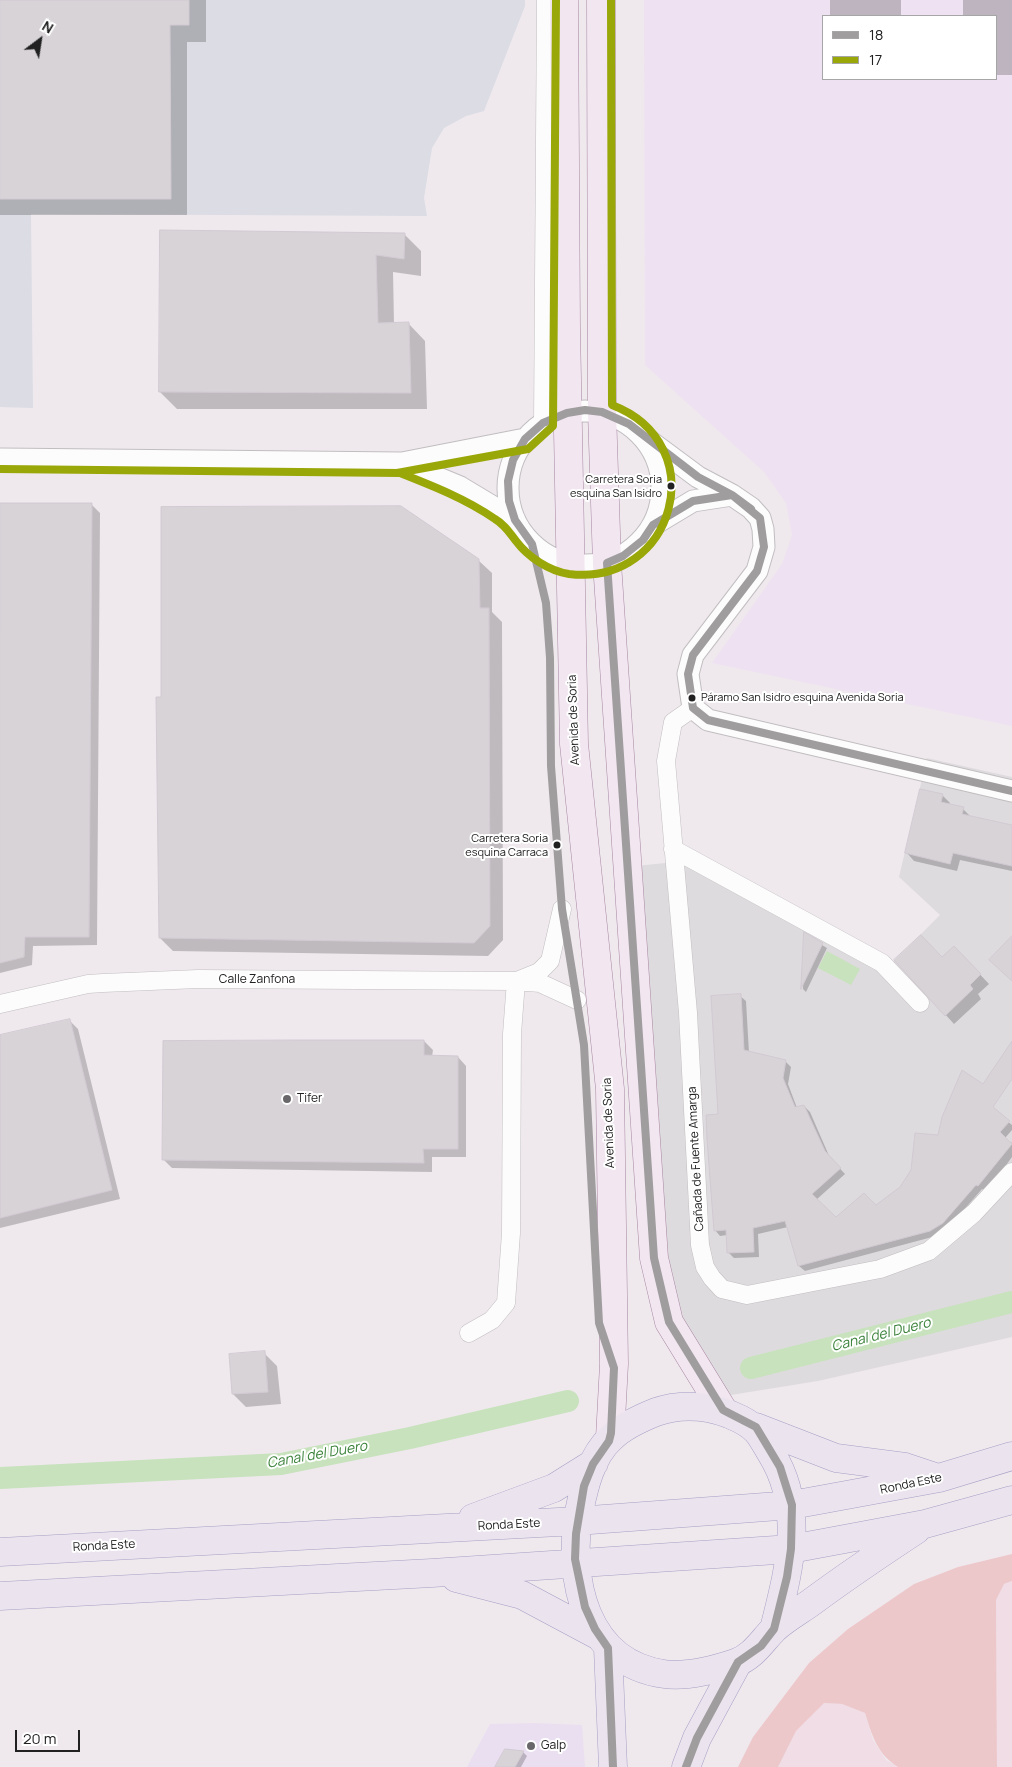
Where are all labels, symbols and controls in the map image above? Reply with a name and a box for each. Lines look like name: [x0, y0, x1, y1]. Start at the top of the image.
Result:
north arrow: [15, 15, 65, 65]
legend: [822, 15, 997, 80]
text: N: [39, 16, 57, 37]
text: 18: [869, 24, 884, 45]
text: 17: [869, 49, 882, 70]
place label: Carretera Soria esquina San Isidro: [570, 473, 662, 499]
marker: Carretera Soria esquina San Isidro: [666, 481, 676, 491]
street label: Avenida de Soria: [565, 674, 583, 766]
place label: Páramo San Isidro esquina Avenida Soria: [701, 691, 904, 705]
marker: Páramo San Isidro esquina Avenida Soria: [687, 693, 697, 703]
place label: Carretera Soria esquina Carraca: [465, 832, 548, 858]
marker: Carretera Soria esquina Carraca: [552, 840, 562, 850]
street label: Calle Zanfona: [219, 973, 295, 987]
street label: Avenida de Soria: [600, 1077, 618, 1169]
street label: Cañada de Fuente Amarga: [685, 1086, 707, 1232]
place label: Tifer: [297, 1092, 322, 1106]
marker: Tifer: [281, 1093, 293, 1105]
water label: Canal del Duero: [830, 1315, 932, 1355]
water label: Canal del Duero: [266, 1438, 368, 1472]
street label: Ronda Este: [879, 1470, 943, 1498]
street label: Ronda Este: [477, 1516, 541, 1534]
street label: Ronda Este: [72, 1537, 136, 1555]
scale bar: [18, 1720, 82, 1752]
text: 20 m: [23, 1728, 56, 1749]
place label: Galp: [541, 1739, 566, 1753]
marker: Galp: [525, 1740, 537, 1752]

